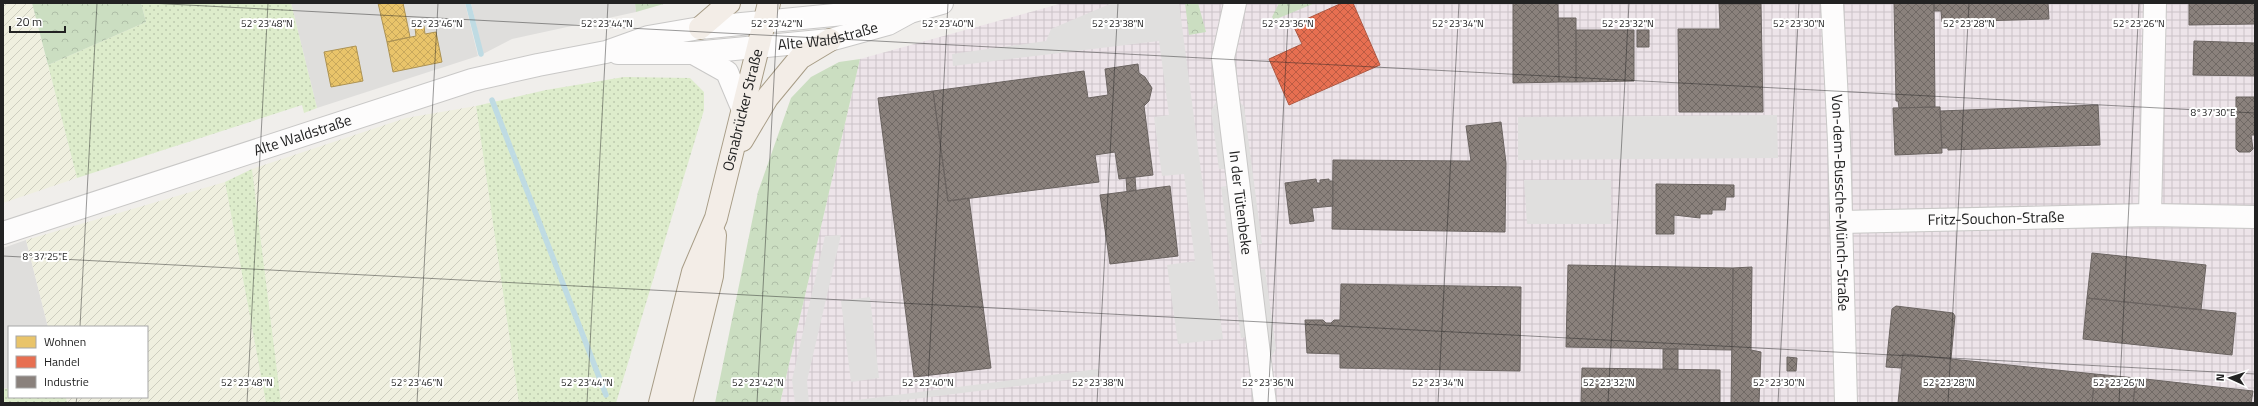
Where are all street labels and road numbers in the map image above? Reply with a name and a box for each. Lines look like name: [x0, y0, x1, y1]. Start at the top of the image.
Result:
street label: Alte Waldstraße: [777, 15, 880, 56]
street label: Osnabrücker Straße: [716, 46, 768, 174]
street label: Von-dem-Bussche-Münch-Straße: [1826, 94, 1856, 312]
street label: Alte Waldstraße: [250, 108, 354, 162]
street label: In der Tütenbeke: [1223, 149, 1259, 256]
street label: Fritz-Souchon-Straße: [1927, 205, 2065, 231]

